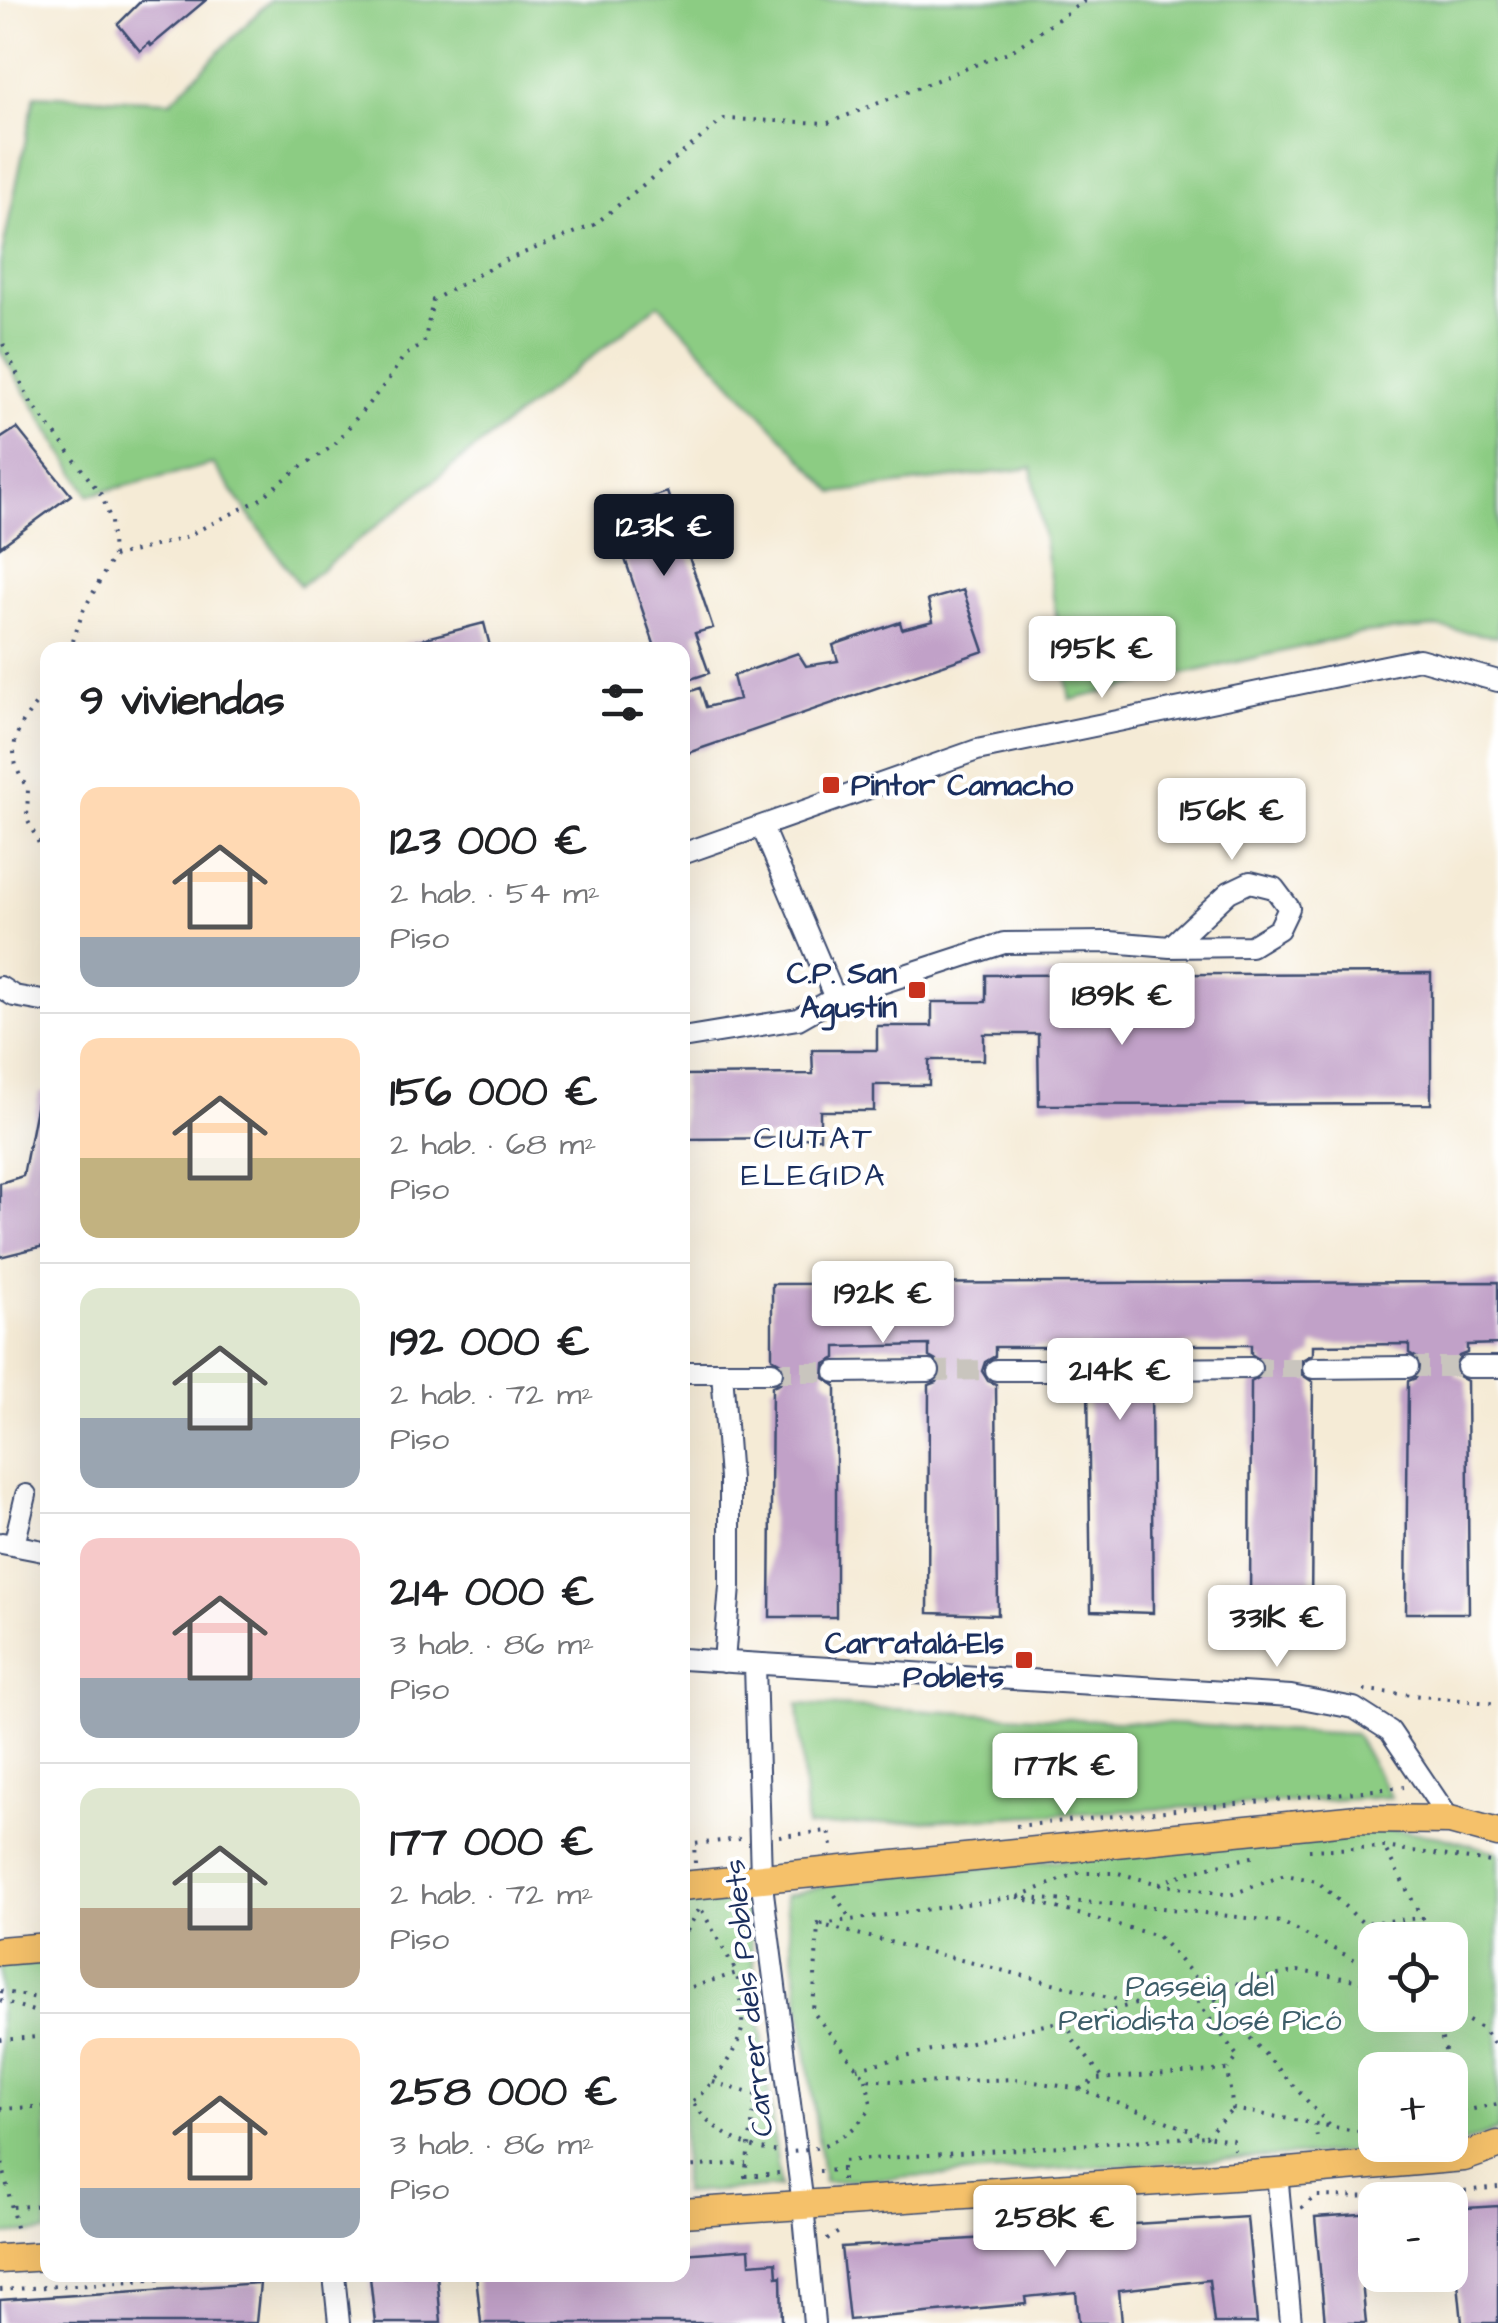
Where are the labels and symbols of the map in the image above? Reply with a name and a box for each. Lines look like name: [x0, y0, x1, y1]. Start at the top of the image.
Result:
pin: 123K €: [583, 494, 745, 579]
pin: 195K €: [1021, 616, 1183, 701]
place label: Pintor Camacho: [851, 765, 1073, 807]
marker: Pintor Camacho: [820, 774, 842, 796]
pin: 156K €: [1151, 778, 1313, 863]
place label: C.P. San Agustín: [787, 953, 897, 1031]
pin: 189K €: [1041, 963, 1203, 1048]
marker: C.P. San Agustín: [906, 979, 928, 1001]
district label: CIUTAT ELEGIDA: [741, 1116, 887, 1198]
pin: 192K €: [802, 1261, 964, 1346]
pin: 214K €: [1039, 1338, 1201, 1423]
pin: 331K €: [1196, 1585, 1358, 1670]
place label: Carratalá-Els Poblets: [825, 1623, 1004, 1699]
marker: Carratalá-Els Poblets: [1013, 1649, 1035, 1671]
pin: 177K €: [984, 1733, 1146, 1818]
street label: Carrer dels Poblets: [714, 1857, 784, 2139]
park label: Passeig del Periodista José Picó: [1058, 1966, 1342, 2042]
pin: 258K €: [974, 2185, 1136, 2270]

